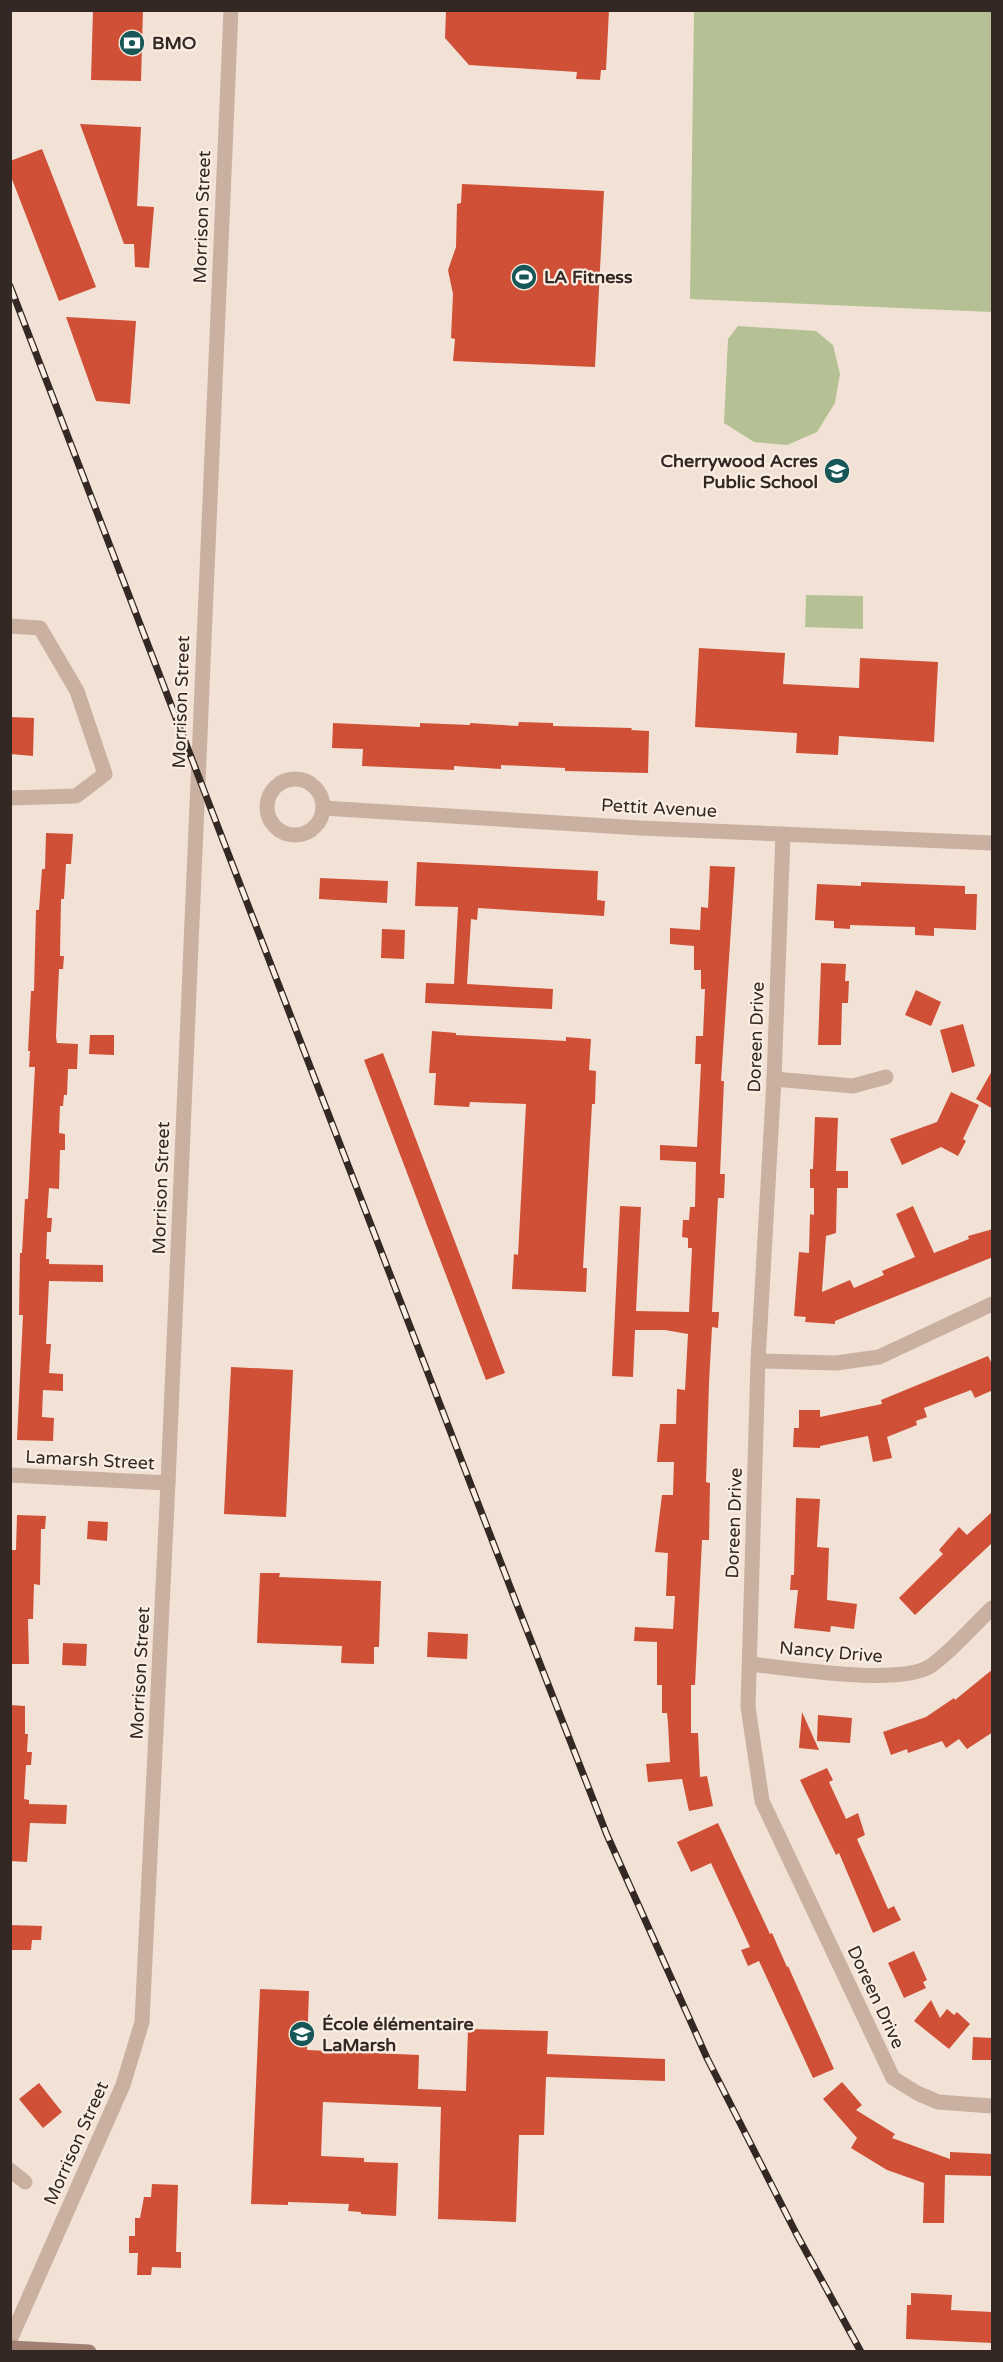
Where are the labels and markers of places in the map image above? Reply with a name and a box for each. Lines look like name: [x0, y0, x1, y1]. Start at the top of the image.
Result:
bank icon: BMO: [117, 28, 147, 58]
place label: BMO: [152, 32, 196, 54]
sports icon: LA Fitness: [509, 262, 539, 292]
place label: LA Fitness: [544, 266, 633, 288]
place label: Cherrywood Acres Public School: [661, 450, 818, 493]
school or university icon: Cherrywood Acres Public School: [822, 456, 852, 486]
place label: École élémentaire LaMarsh: [322, 2013, 474, 2056]
school or university icon: École élémentaire LaMarsh: [287, 2019, 317, 2049]

